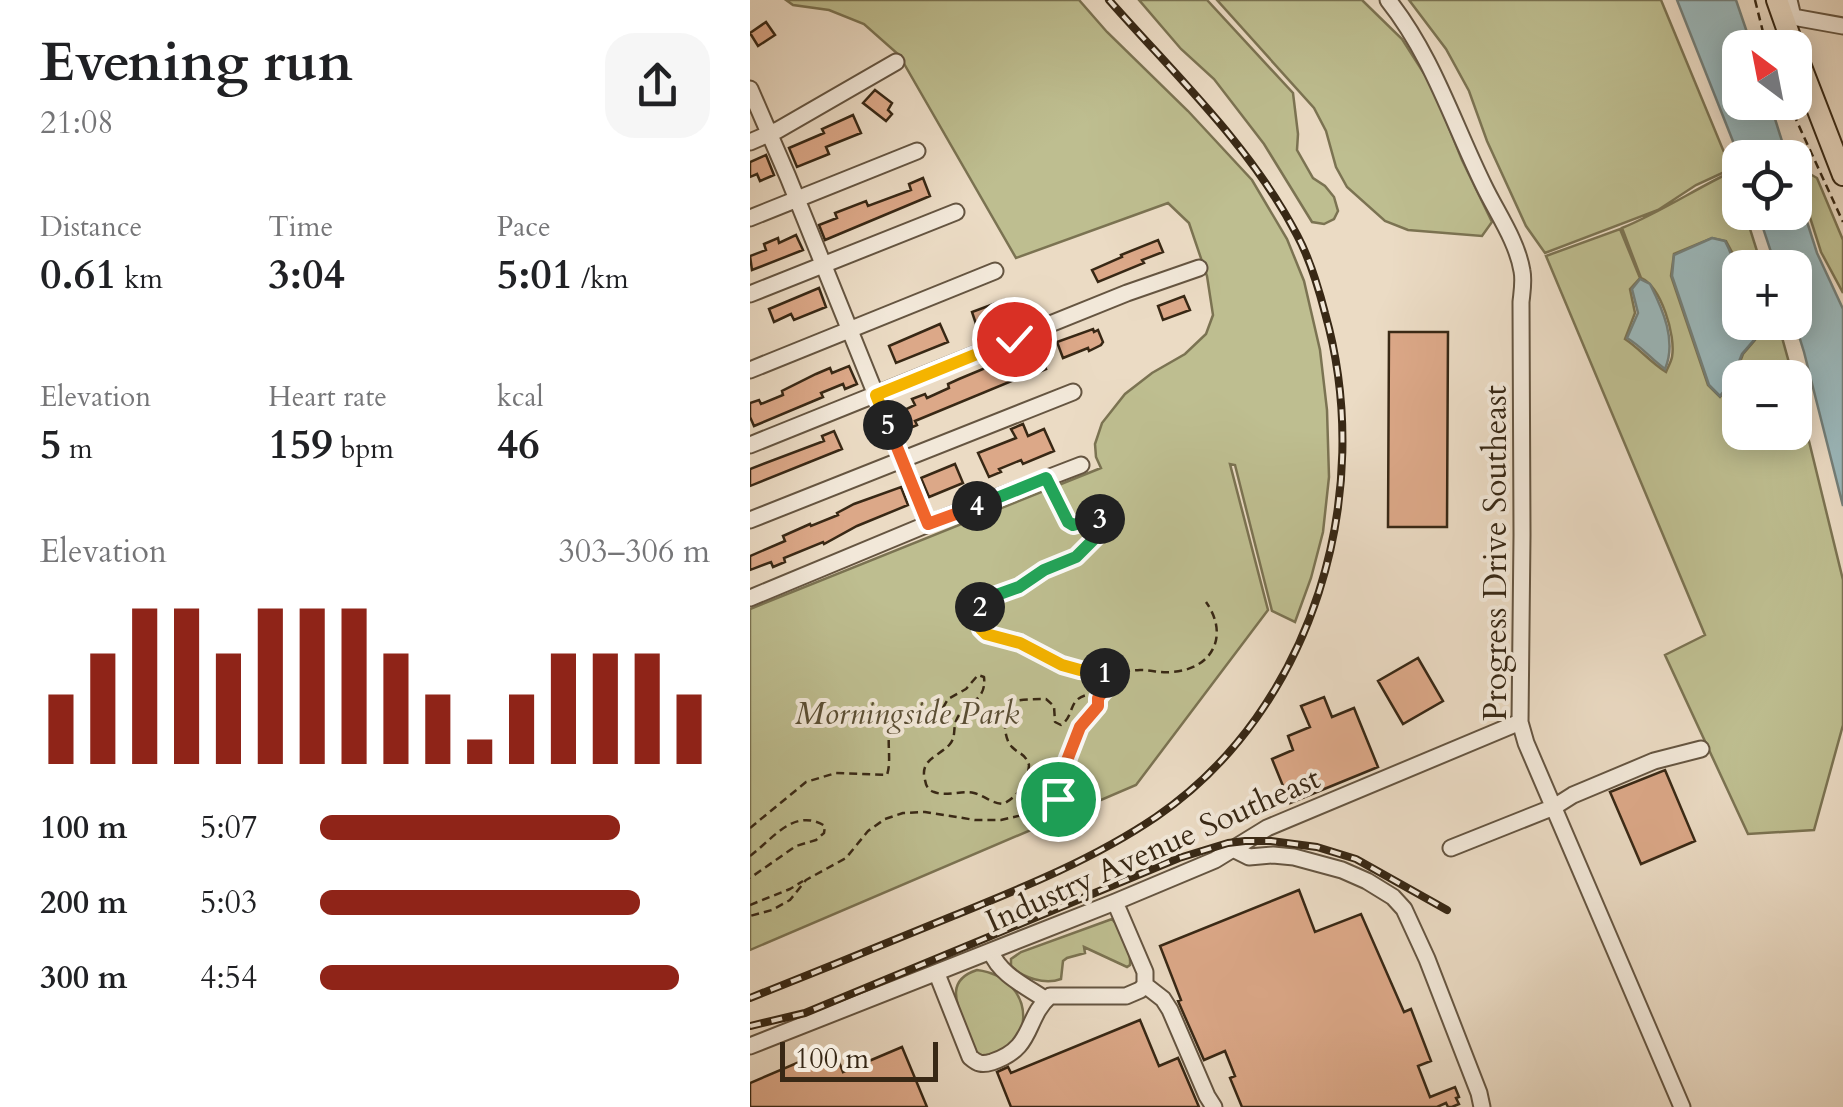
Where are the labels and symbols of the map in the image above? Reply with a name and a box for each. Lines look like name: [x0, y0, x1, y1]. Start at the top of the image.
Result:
north arrow: [1722, 30, 1812, 120]
pin: [972, 297, 1057, 382]
street label: Progress Drive Southeast: [1474, 385, 1518, 721]
pin: 5: [863, 400, 913, 450]
pin: 4: [952, 481, 1002, 531]
pin: 3: [1075, 494, 1125, 544]
pin: 2: [955, 582, 1005, 632]
pin: 1: [1080, 648, 1130, 698]
park label: Morningside Park: [795, 692, 1020, 736]
street label: Industry Avenue Southeast: [979, 756, 1327, 944]
pin: [1016, 757, 1101, 842]
scale bar: [780, 1037, 938, 1082]

